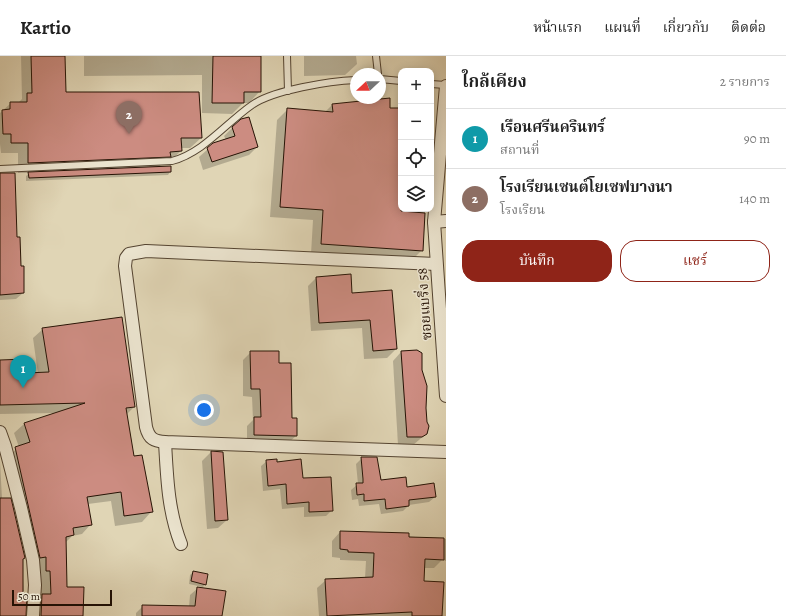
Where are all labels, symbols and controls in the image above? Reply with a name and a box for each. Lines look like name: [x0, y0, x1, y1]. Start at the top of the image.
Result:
text: Kartio: [20, 15, 71, 41]
text: หน้าแรก: [533, 18, 582, 37]
text: แผนที่: [604, 18, 641, 37]
text: เกี่ยวกับ: [663, 18, 709, 37]
text: ติดต่อ: [731, 18, 766, 37]
north arrow: [350, 68, 386, 104]
map controls: [398, 68, 434, 212]
button: +: [398, 68, 434, 104]
text: ใกล้เคียง: [462, 70, 527, 93]
text: 2 รายการ: [720, 73, 770, 90]
pin: 2: [116, 101, 142, 134]
button: −: [398, 104, 434, 140]
text: เรือนศรีนครินทร์: [500, 117, 605, 137]
text: 1: [473, 130, 477, 147]
text: 90 m: [744, 130, 770, 147]
button: locate: [398, 140, 434, 176]
text: สถานที่: [500, 141, 539, 158]
button: layers: [398, 176, 434, 212]
text: โรงเรียนเซนต์โยเซฟบางนา: [500, 177, 673, 197]
text: 2: [472, 190, 478, 207]
text: 140 m: [739, 190, 770, 207]
text: โรงเรียน: [500, 201, 545, 218]
button: บันทึก: [462, 240, 612, 282]
button: แชร์: [620, 240, 770, 282]
street label: ซอยแบริ่ง 58: [412, 267, 437, 341]
pin: 1: [10, 355, 36, 388]
your location: [194, 400, 214, 420]
scale bar: [12, 588, 112, 607]
text: 50 m: [18, 589, 40, 604]

